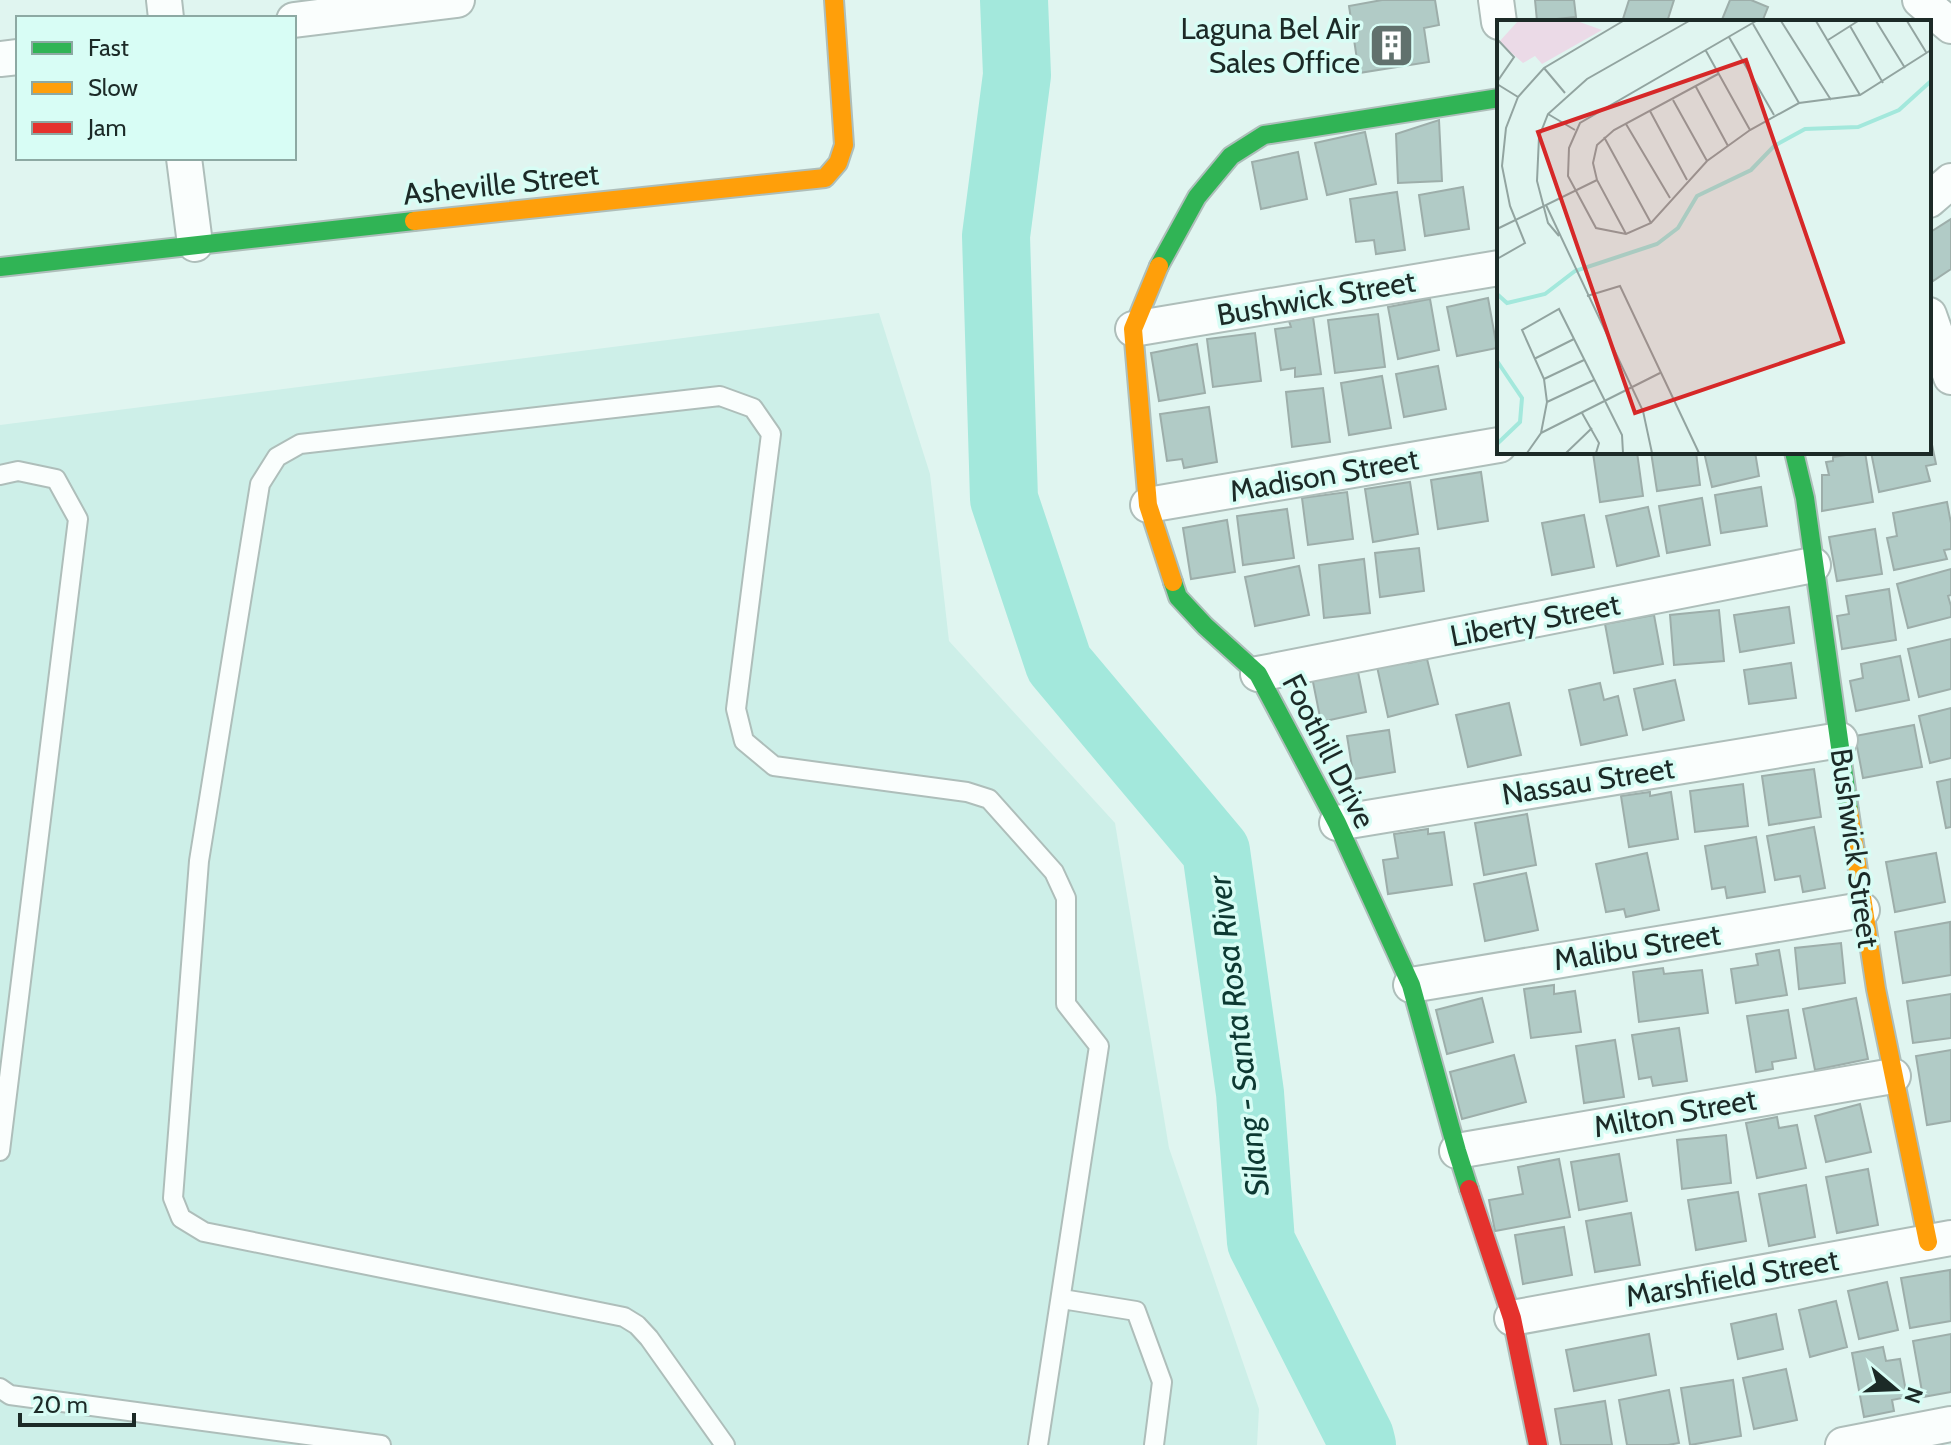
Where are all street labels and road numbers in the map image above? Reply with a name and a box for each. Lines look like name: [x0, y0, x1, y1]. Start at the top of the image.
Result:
street label: Asheville Street: [401, 155, 601, 213]
street label: Bushwick Street: [1214, 262, 1418, 334]
street label: Madison Street: [1227, 440, 1421, 510]
street label: Liberty Street: [1447, 585, 1623, 655]
street label: Foothill Drive: [1274, 668, 1384, 834]
street label: Bushwick Street: [1823, 746, 1887, 950]
street label: Nassau Street: [1499, 749, 1677, 813]
street label: Malibu Street: [1551, 916, 1723, 978]
street label: Milton Street: [1591, 1081, 1759, 1145]
street label: Marshfield Street: [1623, 1241, 1841, 1315]

